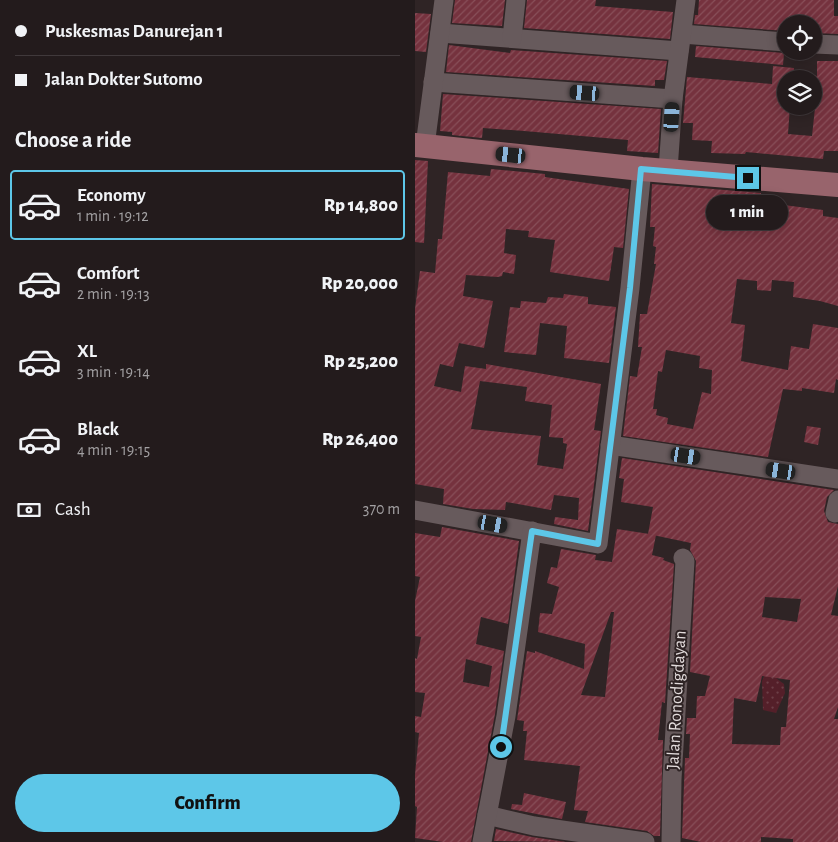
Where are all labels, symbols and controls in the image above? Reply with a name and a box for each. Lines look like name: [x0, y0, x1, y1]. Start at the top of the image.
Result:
map controls: [777, 15, 822, 115]
button: locate: [777, 15, 822, 60]
text: Puskesmas Danurejan 1: [45, 22, 224, 41]
text: Jalan Dokter Sutomo: [45, 70, 203, 89]
button: layers: [777, 70, 822, 115]
car: [569, 84, 600, 102]
car: [663, 102, 680, 132]
text: Choose a ride: [15, 129, 131, 151]
car: [495, 146, 526, 164]
route end: [737, 167, 759, 189]
icon: car: [17, 183, 62, 228]
text: Economy: [77, 186, 146, 205]
text: Rp 14,800: [324, 196, 398, 215]
callout: 1 min: [707, 196, 789, 230]
text: 1 min: [730, 204, 764, 220]
text: 1 min · 19:12: [77, 208, 149, 224]
icon: car: [17, 261, 62, 306]
text: Comfort: [77, 264, 139, 283]
text: Rp 20,000: [321, 274, 398, 293]
text: 2 min · 19:13: [77, 286, 150, 302]
icon: car: [17, 339, 62, 384]
text: XL: [77, 342, 97, 361]
text: Rp 25,200: [324, 352, 398, 371]
text: 3 min · 19:14: [77, 364, 150, 380]
icon: car: [17, 417, 62, 462]
text: Black: [77, 420, 119, 439]
text: Rp 26,400: [322, 430, 398, 449]
text: 4 min · 19:15: [77, 442, 150, 458]
car: [670, 446, 701, 466]
car: [765, 461, 796, 481]
icon: cash: [15, 496, 43, 524]
text: Cash: [55, 500, 91, 519]
text: 370 m: [363, 501, 400, 517]
car: [476, 514, 509, 534]
street label: Jalan Ronodigdayan: [664, 630, 690, 770]
route start: [490, 736, 512, 758]
button: Confirm: [15, 774, 400, 832]

